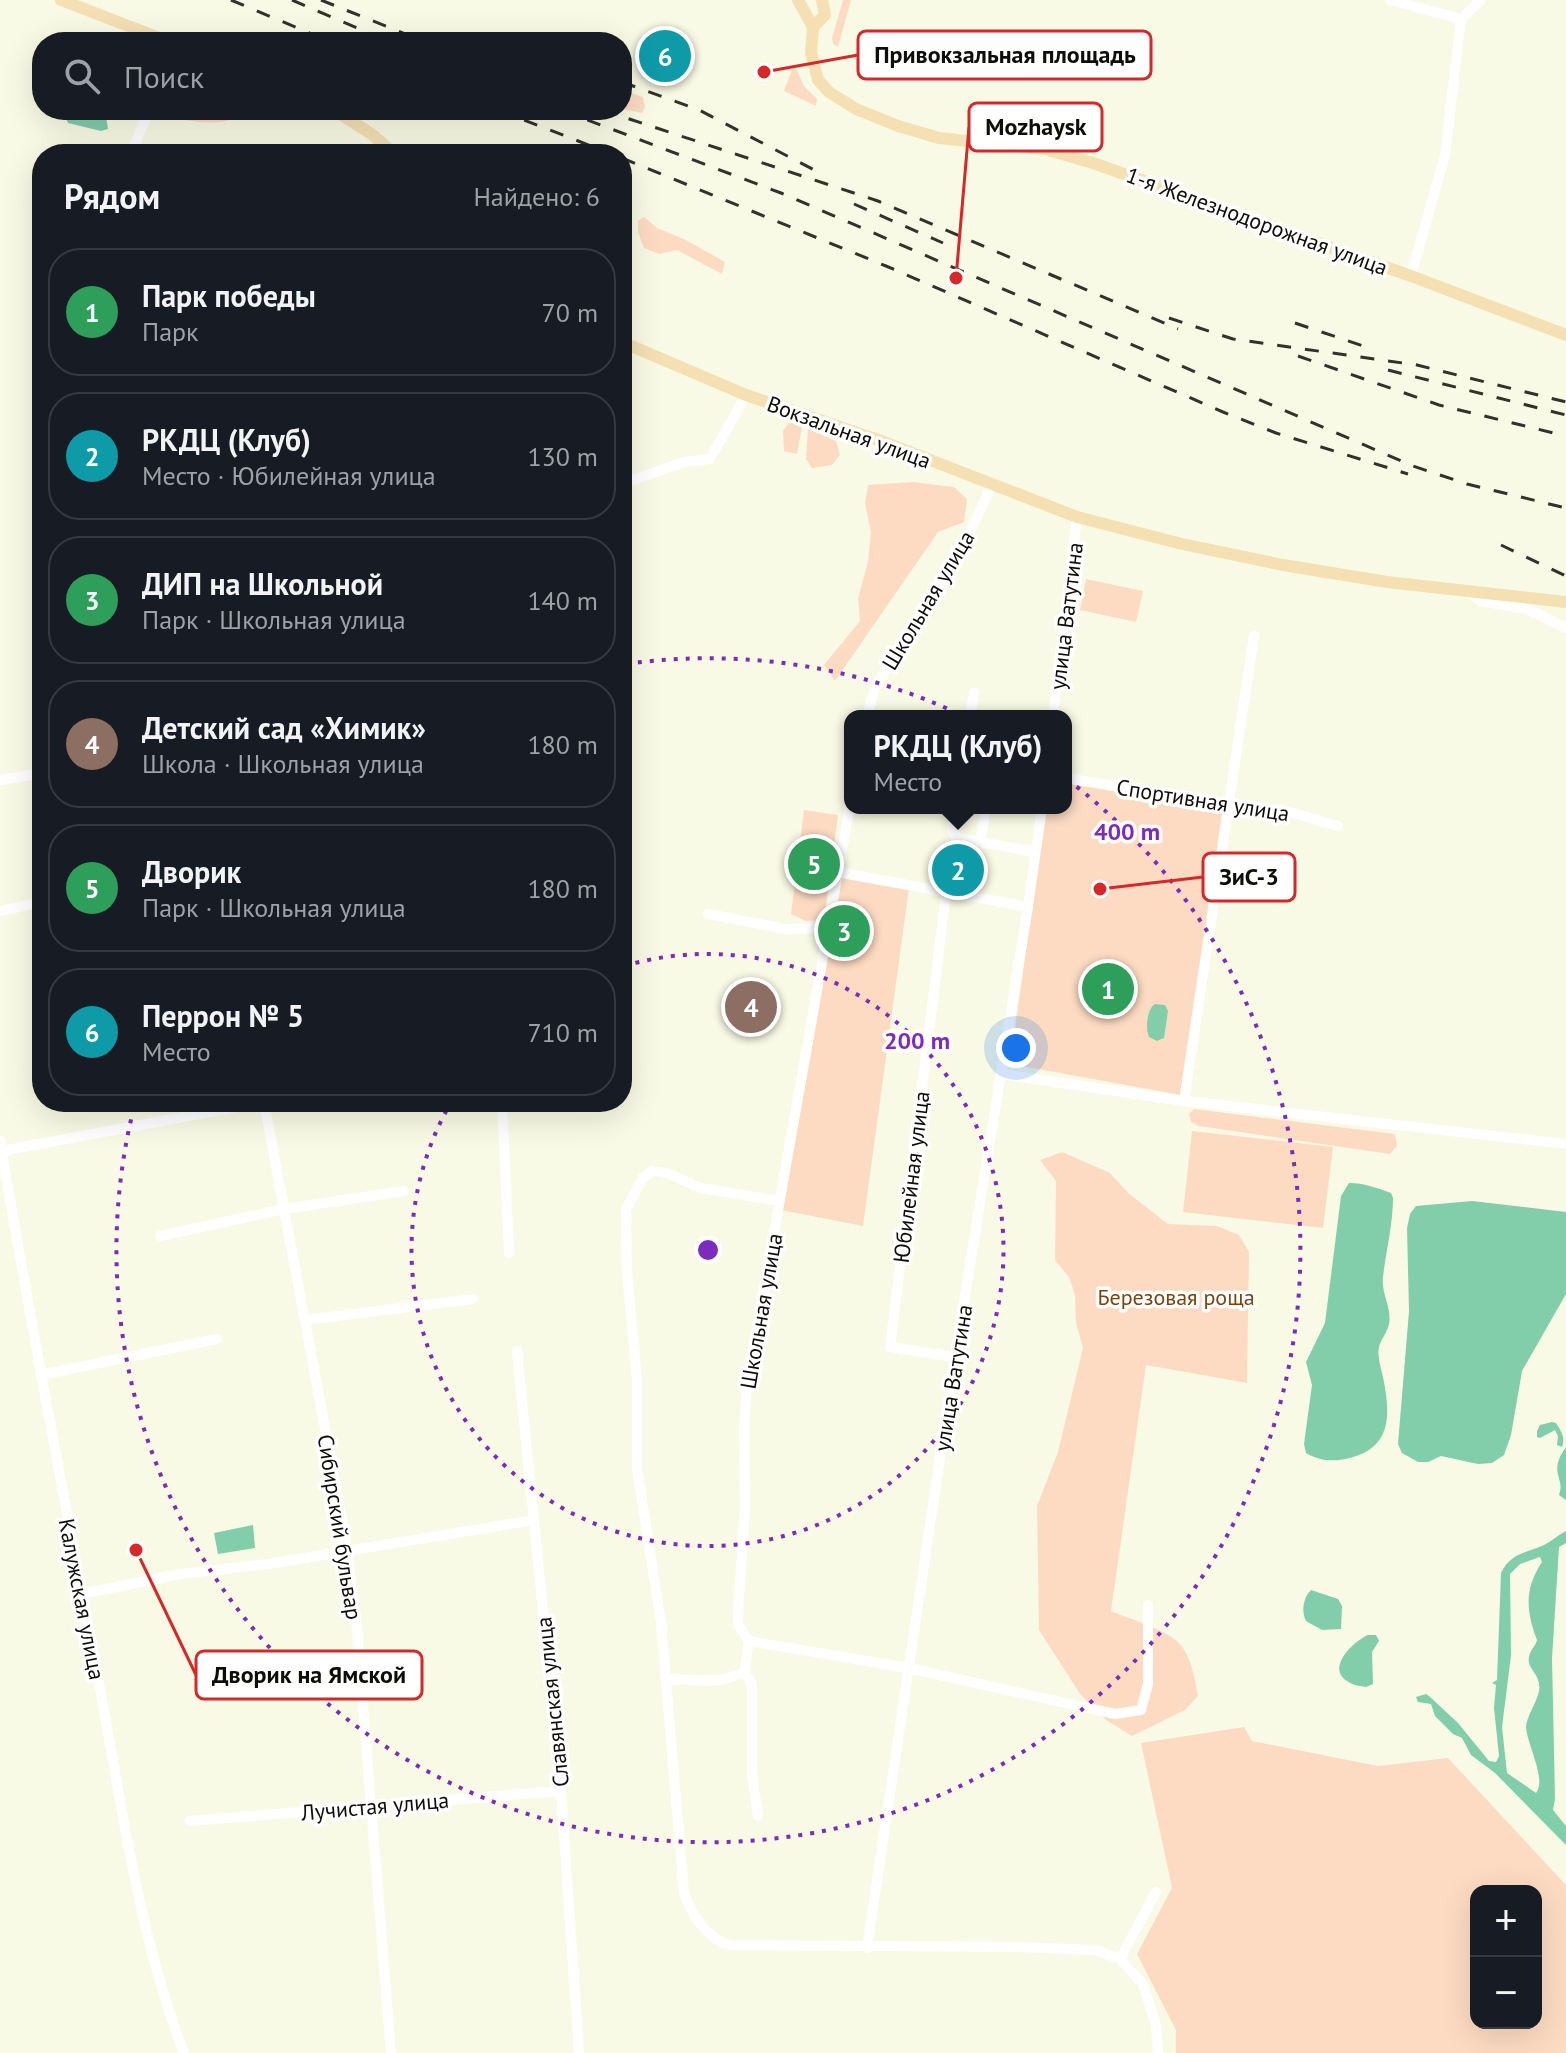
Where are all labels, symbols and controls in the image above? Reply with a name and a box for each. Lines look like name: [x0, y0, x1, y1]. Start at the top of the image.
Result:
pin: 6: [639, 26, 691, 86]
callout: Привокзальная площадь: [858, 31, 1151, 79]
search box: [32, 32, 632, 120]
text: Привокзальная площадь: [874, 39, 1136, 70]
icon: search: [60, 54, 104, 98]
text: Поиск: [124, 57, 204, 96]
callout: Mozhaysk: [969, 103, 1102, 151]
text: Mozhaysk: [985, 111, 1087, 142]
street label: 1-я Железнодорожная улица: [1122, 161, 1392, 281]
text: Рядом: [64, 174, 160, 218]
text: Найдено: 6: [473, 180, 600, 213]
text: Парк победы: [142, 276, 316, 315]
text: 1: [85, 296, 99, 329]
text: 70 m: [542, 296, 598, 329]
text: Парк: [142, 315, 199, 348]
street label: Вокзальная улица: [763, 389, 935, 475]
text: РКДЦ (Клуб): [142, 420, 311, 459]
text: 2: [85, 440, 99, 473]
text: 130 m: [527, 440, 598, 473]
text: Место · Юбилейная улица: [142, 459, 436, 492]
street label: Школьная улица: [875, 525, 981, 675]
street label: улица Ватутина: [1043, 541, 1089, 691]
text: ДИП на Школьной: [142, 564, 383, 603]
text: 3: [85, 584, 99, 617]
text: 140 m: [527, 584, 598, 617]
text: Парк · Школьная улица: [142, 603, 406, 636]
text: Детский сад «Химик»: [142, 708, 426, 747]
popup: [844, 710, 1072, 814]
text: РКДЦ (Клуб): [874, 726, 1042, 765]
text: 4: [85, 728, 99, 761]
text: 180 m: [527, 728, 598, 761]
text: Школа · Школьная улица: [142, 747, 424, 780]
text: Место: [874, 765, 942, 798]
street label: Спортивная улица: [1115, 773, 1291, 827]
text: 400 m: [1094, 816, 1160, 847]
pin: 5: [788, 834, 840, 894]
pin: 2: [932, 840, 984, 900]
text: Дворик: [142, 852, 241, 891]
callout: ЗиС-3: [1203, 853, 1295, 901]
text: ЗиС-3: [1219, 861, 1279, 892]
text: 5: [85, 872, 99, 905]
text: 180 m: [527, 872, 598, 905]
text: Парк · Школьная улица: [142, 891, 406, 924]
pin: 3: [818, 901, 870, 961]
pin: 1: [1082, 959, 1134, 1019]
pin: 4: [725, 977, 777, 1037]
text: Перрон № 5: [142, 996, 304, 1035]
text: 6: [85, 1016, 99, 1049]
text: 710 m: [527, 1016, 598, 1049]
text: 200 m: [884, 1025, 950, 1056]
your location: [996, 1028, 1036, 1068]
text: Место: [142, 1035, 211, 1068]
street label: Юбилейная улица: [887, 1090, 935, 1264]
street label: Школьная улица: [734, 1231, 788, 1391]
centre of rings: [694, 1236, 722, 1264]
park label: Березовая роща: [1097, 1283, 1255, 1311]
street label: улица Ватутина: [928, 1303, 978, 1453]
street label: Сибирский бульвар: [312, 1432, 368, 1622]
street label: Калужская улица: [53, 1516, 111, 1682]
street label: Славянская улица: [529, 1616, 575, 1788]
callout: Дворик на Ямской: [196, 1651, 422, 1699]
text: Дворик на Ямской: [212, 1659, 406, 1690]
street label: Лучистая улица: [299, 1786, 450, 1826]
map controls: [1470, 1885, 1542, 2029]
button: +: [1470, 1885, 1542, 1957]
button: −: [1470, 1957, 1542, 2029]

